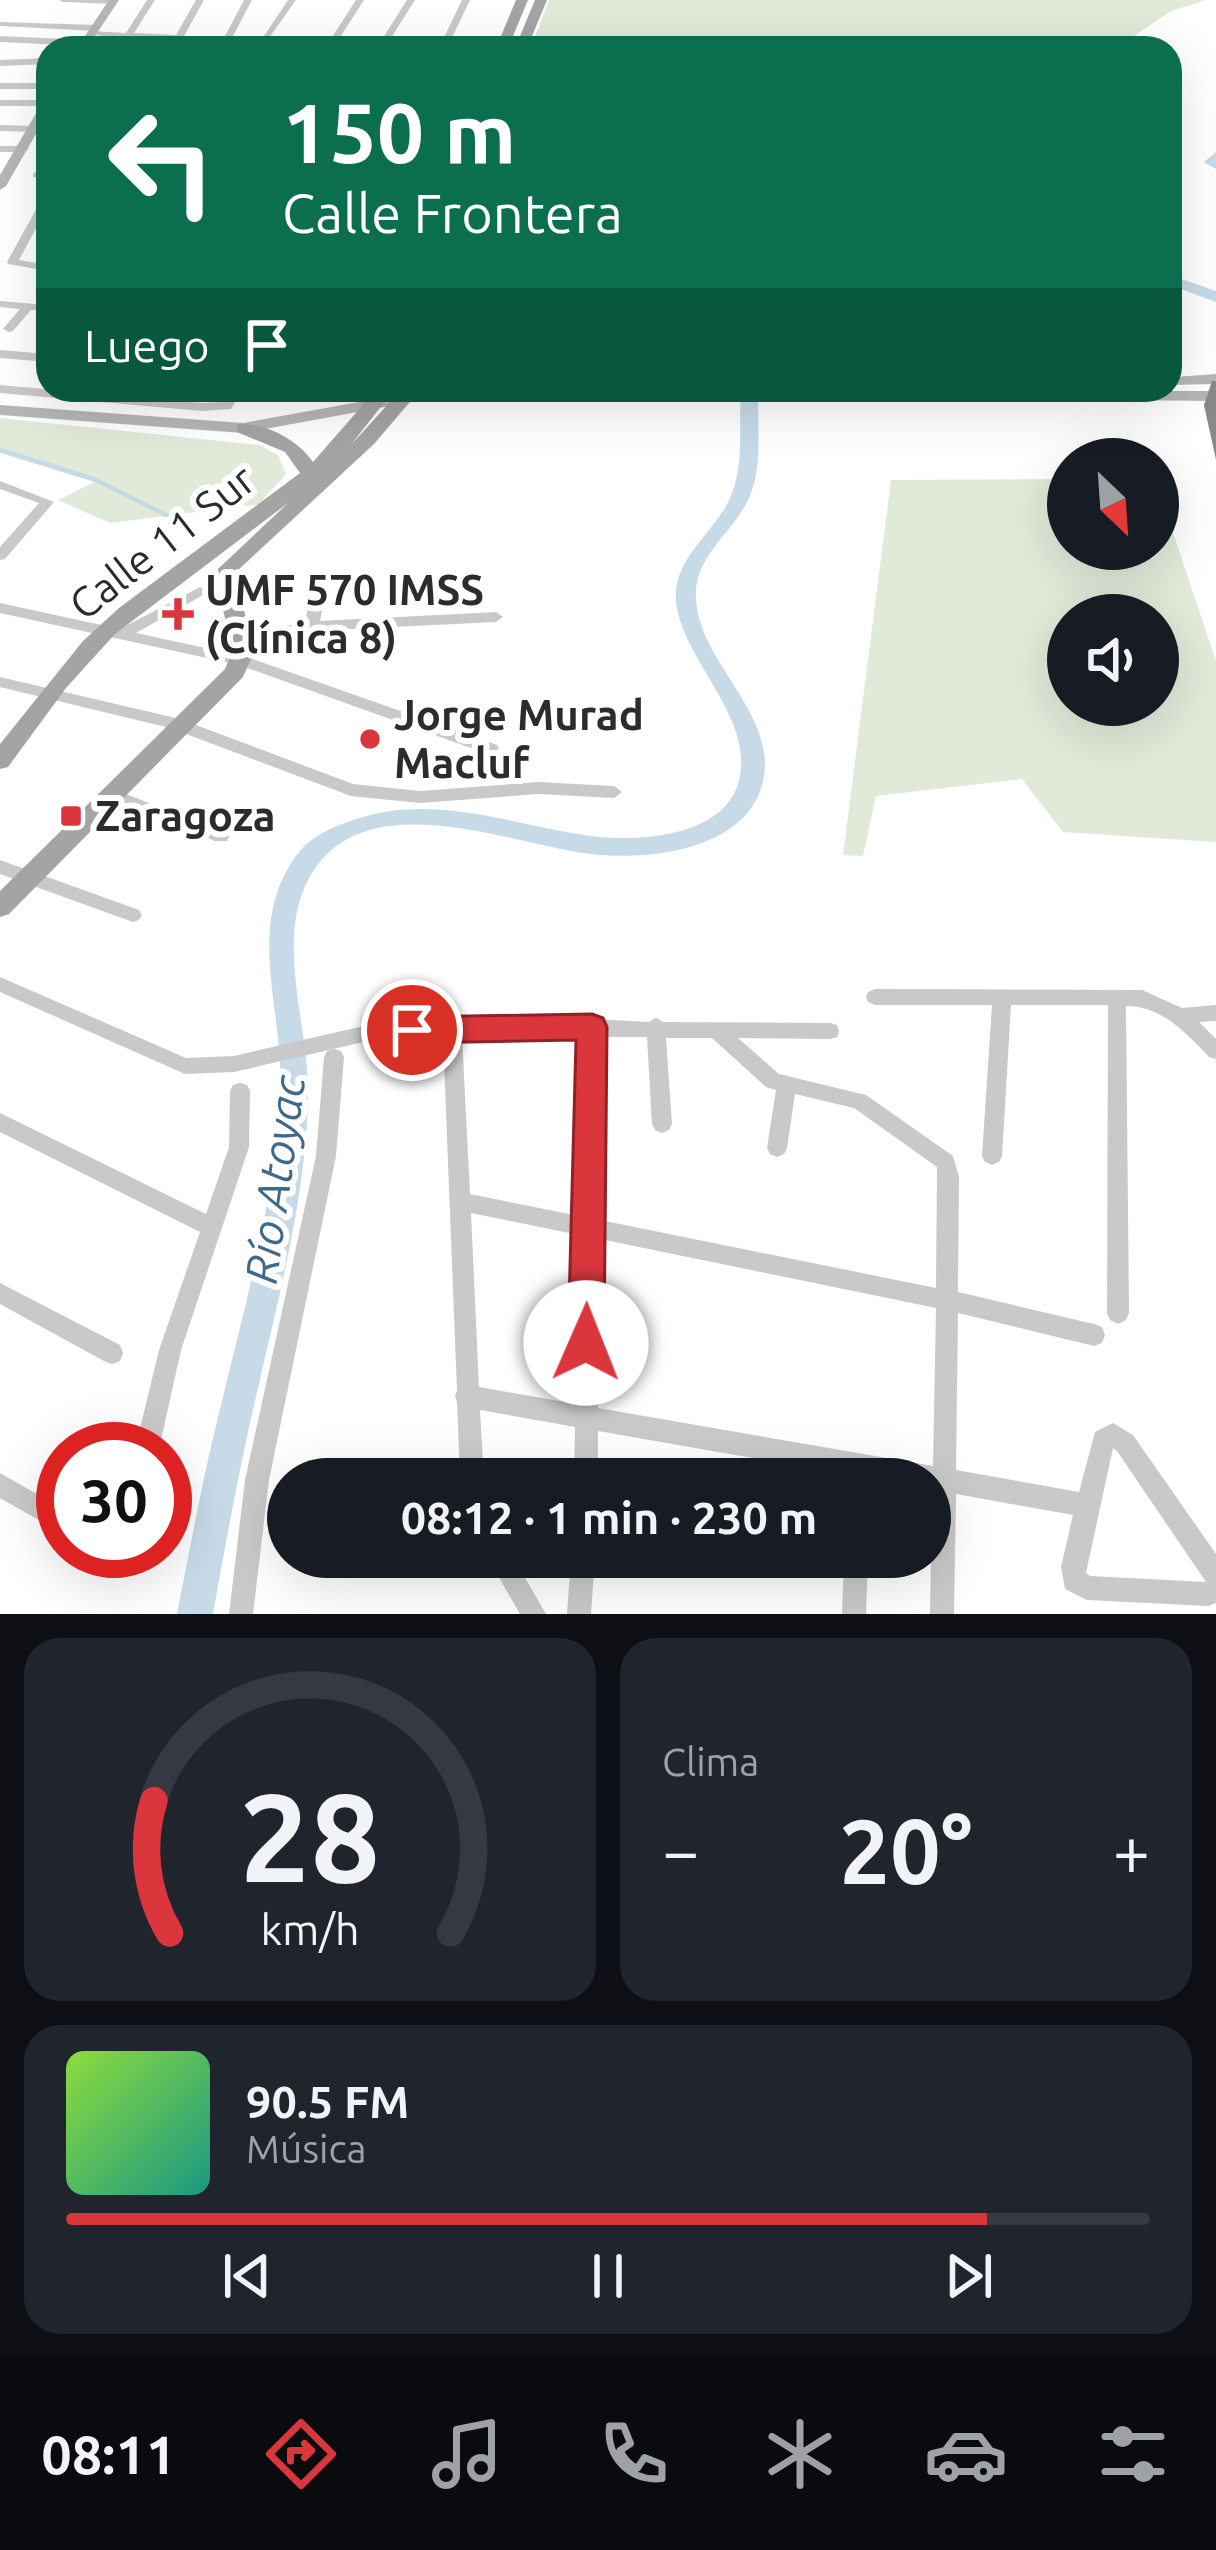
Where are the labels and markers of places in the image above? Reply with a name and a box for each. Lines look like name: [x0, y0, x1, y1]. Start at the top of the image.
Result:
place label: UMF 570 IMSS (Clínica 8): [205, 566, 484, 661]
marker: UMF 570 IMSS (Clínica 8): [162, 598, 194, 630]
place label: Jorge Murad Macluf: [394, 691, 644, 786]
marker: Jorge Murad Macluf: [357, 726, 383, 752]
place label: Zaragoza: [95, 792, 276, 839]
marker: Zaragoza: [58, 803, 84, 829]
pin: [361, 979, 463, 1081]

